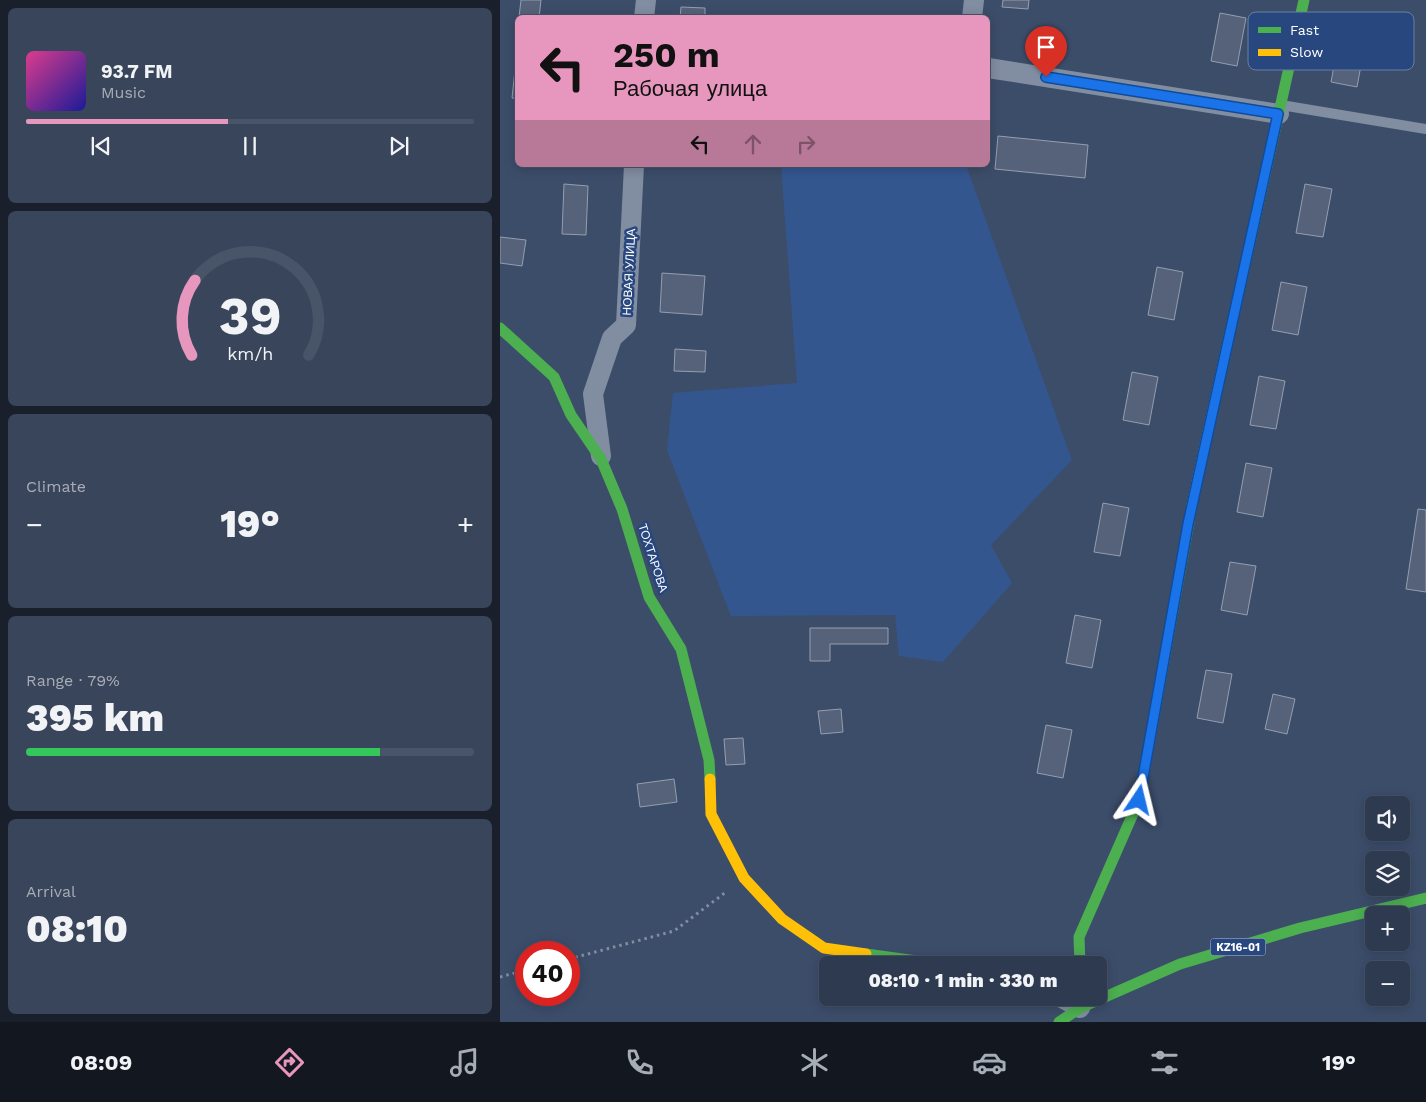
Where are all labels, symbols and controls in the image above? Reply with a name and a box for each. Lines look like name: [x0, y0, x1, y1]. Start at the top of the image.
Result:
legend: [1248, 12, 1414, 70]
text: Fast: [1290, 22, 1319, 38]
pin: [1025, 26, 1067, 77]
icon: arrive: [1032, 33, 1060, 61]
text: 250 m: [613, 34, 720, 76]
icon: left: [530, 35, 595, 100]
text: Slow: [1290, 44, 1323, 60]
text: 93.7 FM: [101, 60, 173, 83]
text: Рабочая улица: [613, 76, 767, 101]
text: Music: [101, 83, 146, 102]
icon: left: [686, 130, 714, 158]
icon: ahead: [739, 130, 767, 158]
icon: right: [792, 130, 820, 158]
icon: previous: [87, 132, 115, 160]
icon: pause: [236, 132, 264, 160]
icon: next: [385, 132, 413, 160]
street label: НОВАЯ УЛИЦА: [620, 228, 638, 316]
text: 39: [219, 286, 281, 347]
text: km/h: [227, 343, 273, 364]
text: Climate: [26, 477, 86, 496]
text: 19°: [220, 502, 280, 546]
text: −: [26, 508, 43, 541]
text: +: [457, 508, 474, 541]
street label: ТОХТАРОВА: [635, 522, 671, 594]
text: Range · 79%: [26, 671, 120, 690]
text: 395 km: [26, 696, 164, 740]
position arrow: [1112, 773, 1164, 825]
map controls: [1365, 796, 1410, 1006]
button: sound: [1365, 796, 1410, 841]
button: layers: [1365, 851, 1410, 896]
text: Arrival: [26, 882, 76, 901]
button: +: [1365, 906, 1410, 951]
text: 08:10: [26, 907, 128, 951]
road number: KZ16-01: [1210, 939, 1266, 956]
speed limit sign: 40: [515, 941, 580, 1006]
button: −: [1365, 961, 1410, 1006]
text: 08:10 · 1 min · 330 m: [868, 969, 1058, 992]
icon: directions: [272, 1045, 307, 1080]
icon: music: [447, 1045, 482, 1080]
icon: phone: [622, 1045, 657, 1080]
icon: climate: [797, 1045, 832, 1080]
icon: car: [972, 1045, 1007, 1080]
icon: filters: [1147, 1045, 1182, 1080]
text: 08:09: [70, 1050, 132, 1075]
text: 19°: [1322, 1050, 1356, 1075]

